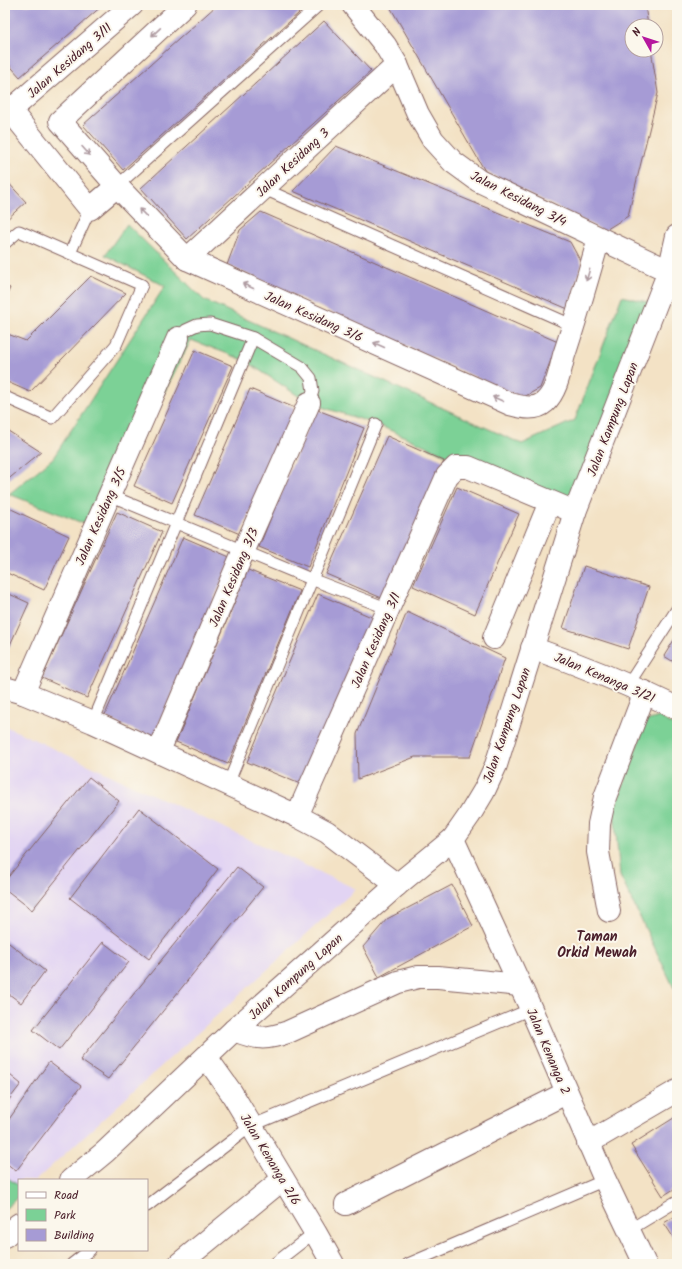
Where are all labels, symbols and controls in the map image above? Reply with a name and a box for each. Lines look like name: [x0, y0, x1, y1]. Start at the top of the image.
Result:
street label: Jalan Kesidang 3/11: [23, 18, 117, 104]
north arrow: [624, 18, 664, 58]
text: N: [628, 24, 646, 41]
one-way arrow: [151, 27, 162, 36]
street label: Jalan Kesidang 3: [251, 123, 335, 203]
one-way arrow: [81, 145, 90, 155]
street label: Jalan Kesidang 3/4: [466, 166, 570, 233]
one-way arrow: [138, 208, 148, 218]
one-way arrow: [584, 268, 591, 281]
one-way arrow: [242, 282, 254, 289]
street label: Jalan Kesidang 3/6: [261, 286, 366, 349]
one-way arrow: [374, 341, 386, 348]
street label: Jalan Kampung Lapan: [582, 359, 645, 480]
one-way arrow: [492, 395, 504, 402]
street label: Jalan Kesidang 3/5: [70, 463, 133, 569]
street label: Jalan Kesidang 3/3: [204, 525, 265, 631]
street label: Jalan Kesidang 3/1: [346, 589, 407, 692]
street label: Jalan Kenanga 3/21: [550, 648, 658, 709]
street label: Jalan Kampung Lapan: [478, 665, 537, 786]
district label: Taman Orkid Mewah: [557, 926, 637, 964]
street label: Jalan Kampung Lapan: [244, 929, 348, 1025]
street label: Jalan Kenanga 2: [520, 1005, 575, 1098]
street label: Jalan Kenanga 2/6: [234, 1110, 305, 1210]
legend: [18, 1179, 148, 1251]
text: Road: [54, 1186, 79, 1205]
text: Park: [54, 1206, 76, 1225]
text: Building: [54, 1226, 94, 1245]

